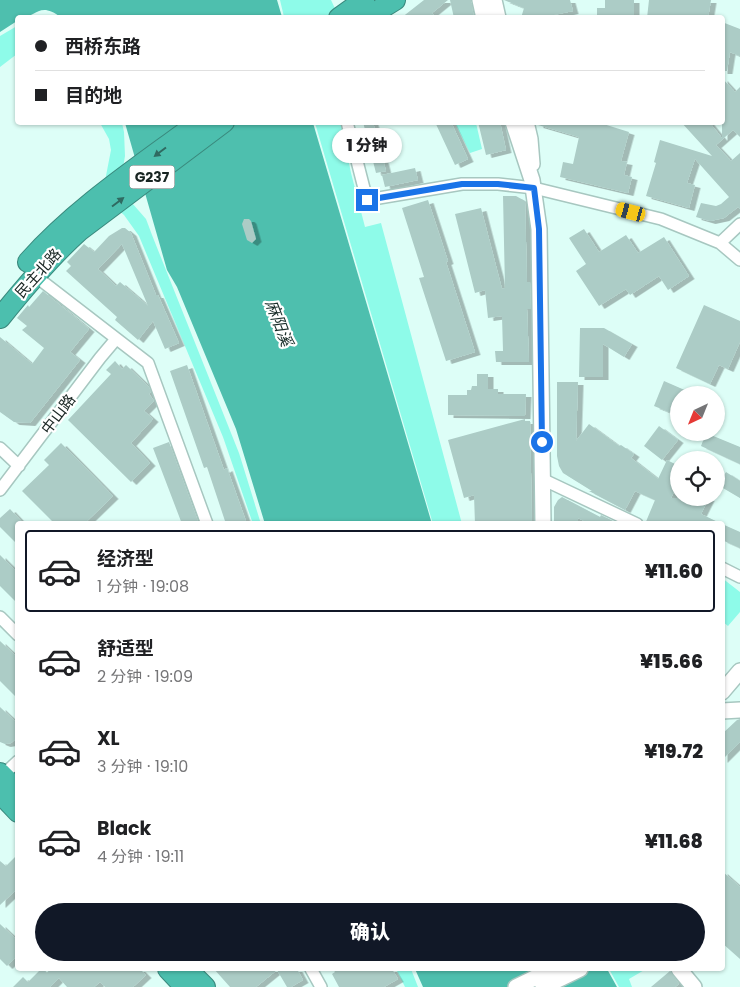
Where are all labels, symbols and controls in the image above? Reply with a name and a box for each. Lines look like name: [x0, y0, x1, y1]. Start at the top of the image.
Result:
text: 西桥东路: [65, 33, 141, 60]
text: 目的地: [65, 82, 122, 109]
callout: 1 分钟: [332, 128, 402, 162]
text: 1 分钟: [346, 134, 388, 157]
one-way arrow: [154, 146, 167, 157]
road number: G237: [130, 166, 174, 188]
route end: [356, 189, 378, 211]
one-way arrow: [111, 196, 124, 207]
car: [614, 201, 647, 223]
street label: 民主北路: [10, 244, 66, 302]
water label: 麻阳溪: [260, 296, 299, 351]
north arrow: [670, 386, 725, 441]
map controls: [670, 386, 725, 506]
street label: 中山路: [36, 390, 80, 438]
route start: [531, 431, 553, 453]
button: locate: [670, 451, 725, 506]
text: 经济型: [97, 545, 154, 572]
icon: car: [37, 549, 82, 594]
text: ¥11.60: [645, 558, 703, 585]
text: 1 分钟 · 19:08: [97, 575, 189, 598]
text: 舒适型: [97, 635, 154, 662]
icon: car: [37, 639, 82, 684]
text: ¥15.66: [640, 648, 703, 675]
text: 2 分钟 · 19:09: [97, 665, 193, 688]
text: XL: [97, 725, 120, 752]
icon: car: [37, 729, 82, 774]
text: ¥19.72: [644, 738, 703, 765]
text: 3 分钟 · 19:10: [97, 755, 188, 778]
text: Black: [97, 815, 151, 842]
icon: car: [37, 819, 82, 864]
text: ¥11.68: [645, 828, 703, 855]
text: 4 分钟 · 19:11: [97, 845, 184, 868]
button: 确认: [35, 903, 705, 961]

